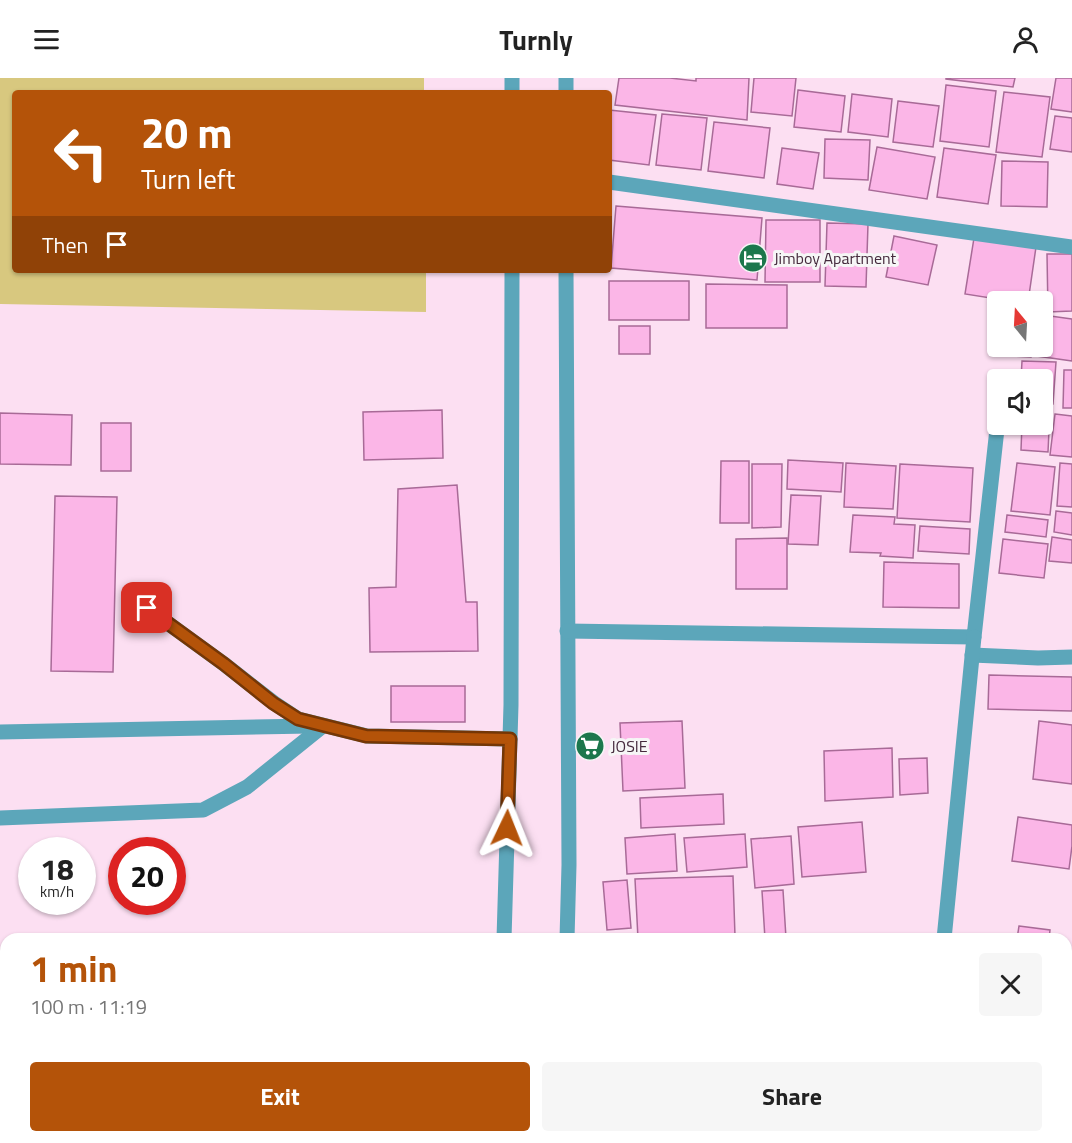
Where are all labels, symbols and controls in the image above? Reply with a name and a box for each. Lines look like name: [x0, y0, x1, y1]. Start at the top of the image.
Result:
text: Turnly: [499, 19, 573, 60]
icon: menu: [30, 23, 63, 56]
icon: person: [1009, 23, 1042, 56]
text: 20 m: [141, 100, 233, 164]
icon: left: [42, 114, 120, 192]
text: Turn left: [141, 158, 235, 199]
text: Then: [42, 228, 88, 262]
icon: arrive: [100, 228, 133, 261]
hotel icon: Jimboy Apartment: [737, 242, 769, 274]
place label: Jimboy Apartment: [774, 246, 897, 270]
north arrow: [987, 291, 1053, 357]
map controls: [987, 291, 1053, 435]
button: sound: [987, 369, 1053, 435]
pin: [121, 582, 172, 633]
icon: arrive: [130, 591, 163, 624]
supermarket icon: JOSIE: [574, 730, 606, 762]
place label: JOSIE: [611, 734, 648, 758]
position arrow: [475, 796, 539, 860]
speed limit sign: 20: [108, 837, 186, 915]
text: 18: [40, 846, 74, 892]
text: km/h: [40, 880, 74, 903]
text: 1 min: [30, 941, 117, 996]
button: close: [979, 953, 1042, 1016]
text: 100 m · 11:19: [30, 991, 147, 1022]
button: Exit: [30, 1062, 530, 1131]
button: Share: [542, 1062, 1042, 1131]

